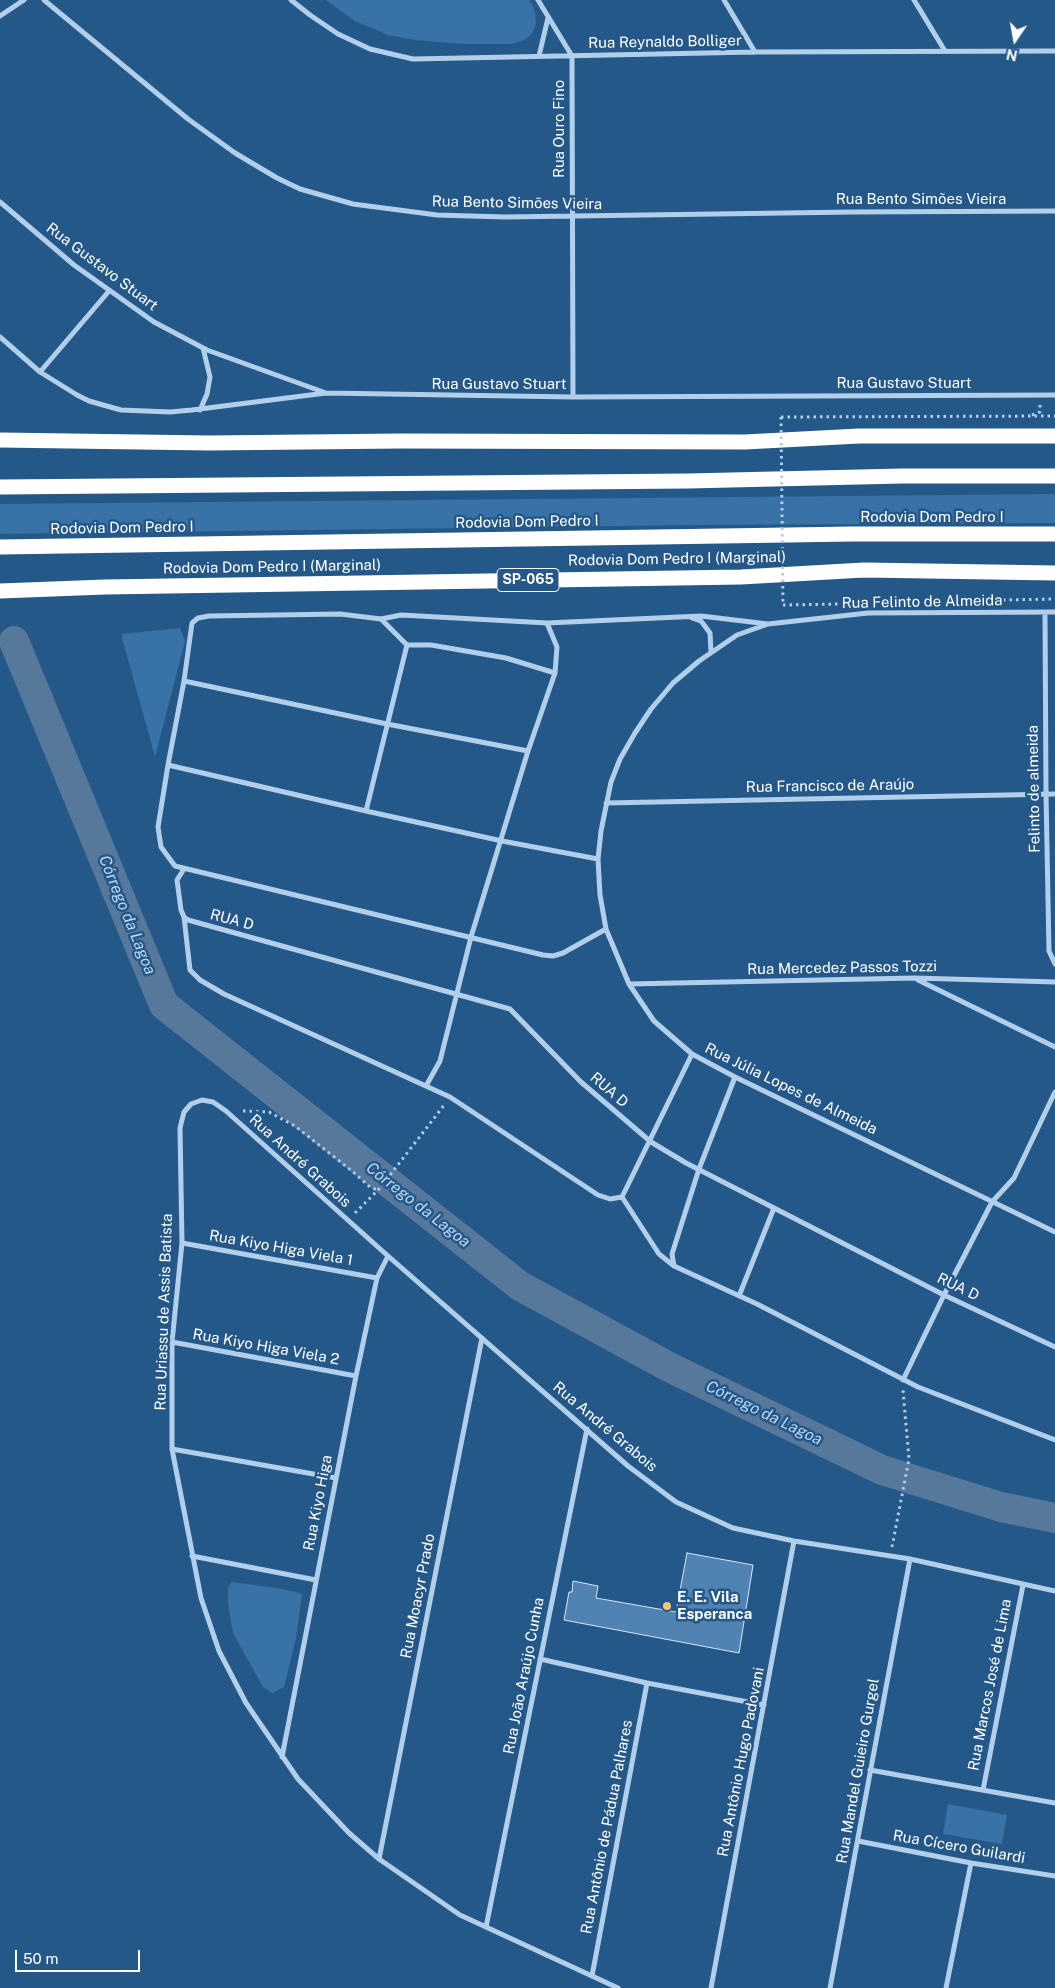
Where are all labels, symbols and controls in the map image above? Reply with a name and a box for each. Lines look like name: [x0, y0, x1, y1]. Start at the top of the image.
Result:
north arrow: [990, 15, 1040, 65]
street label: Rua Reynaldo Bolliger: [588, 32, 742, 52]
text: N: [1005, 46, 1019, 64]
street label: Rua Ouro Fino: [550, 80, 568, 178]
street label: Rua Bento Simões Vieira: [836, 190, 1006, 208]
street label: Rua Bento Simões Vieira: [432, 193, 602, 213]
street label: Rua Gustavo Stuart: [43, 219, 161, 315]
street label: Rua Gustavo Stuart: [836, 374, 972, 392]
street label: Rua Gustavo Stuart: [431, 375, 567, 393]
street label: Rodovia Dom Pedro I: [860, 508, 1004, 526]
street label: Rodovia Dom Pedro I: [455, 512, 599, 532]
street label: Rodovia Dom Pedro I: [50, 518, 194, 538]
street label: Rodovia Dom Pedro I (Marginal): [568, 548, 786, 570]
street label: Rodovia Dom Pedro I (Marginal): [163, 556, 381, 578]
road number: SP-065: [497, 568, 559, 592]
street label: Rua Felinto de Almeida: [841, 592, 1003, 612]
street label: Felinto de almeida: [1024, 725, 1044, 853]
street label: Rua Francisco de Araújo: [746, 776, 914, 796]
water label: Córrego da Lagoa: [94, 853, 160, 977]
street label: RUA D: [208, 906, 256, 934]
street label: Rua Mercedez Passos Tozzi: [747, 957, 937, 979]
street label: Rua Júlia Lopes de Almeida: [702, 1039, 880, 1139]
street label: RUA D: [586, 1069, 632, 1111]
street label: Rua André Grabois: [245, 1111, 355, 1211]
water label: Córrego da Lagoa: [362, 1158, 474, 1252]
street label: Rua Uriassu de Assis Batista: [152, 1213, 176, 1411]
street label: Rua Kiyo Higa Viela 1: [208, 1226, 354, 1270]
street label: RUA D: [934, 1269, 982, 1305]
street label: Rua Kiyo Higa Viela 2: [191, 1325, 341, 1369]
water label: Córrego da Lagoa: [703, 1377, 825, 1449]
street label: Rua André Grabois: [549, 1378, 661, 1476]
street label: Rua Kiyo Higa: [300, 1454, 336, 1552]
street label: Rua Moacyr Prado: [397, 1532, 439, 1660]
place label: E. E. Vila Esperanca: [677, 1588, 752, 1623]
street label: Rua João Araújo Cunha: [500, 1596, 548, 1756]
street label: Rua Marcos José de Lima: [965, 1598, 1015, 1772]
marker: E. E. Vila Esperanca: [661, 1600, 673, 1612]
street label: Rua Antônio Hugo Padovani: [714, 1666, 768, 1858]
street label: Rua Mandel Guieiro Gurgel: [833, 1677, 883, 1865]
street label: Rua Antônio de Pádua Palhares: [577, 1719, 637, 1935]
street label: Rua Cícero Guilardi: [891, 1827, 1027, 1867]
scale bar: [18, 1940, 142, 1972]
text: 50 m: [23, 1950, 58, 1967]

